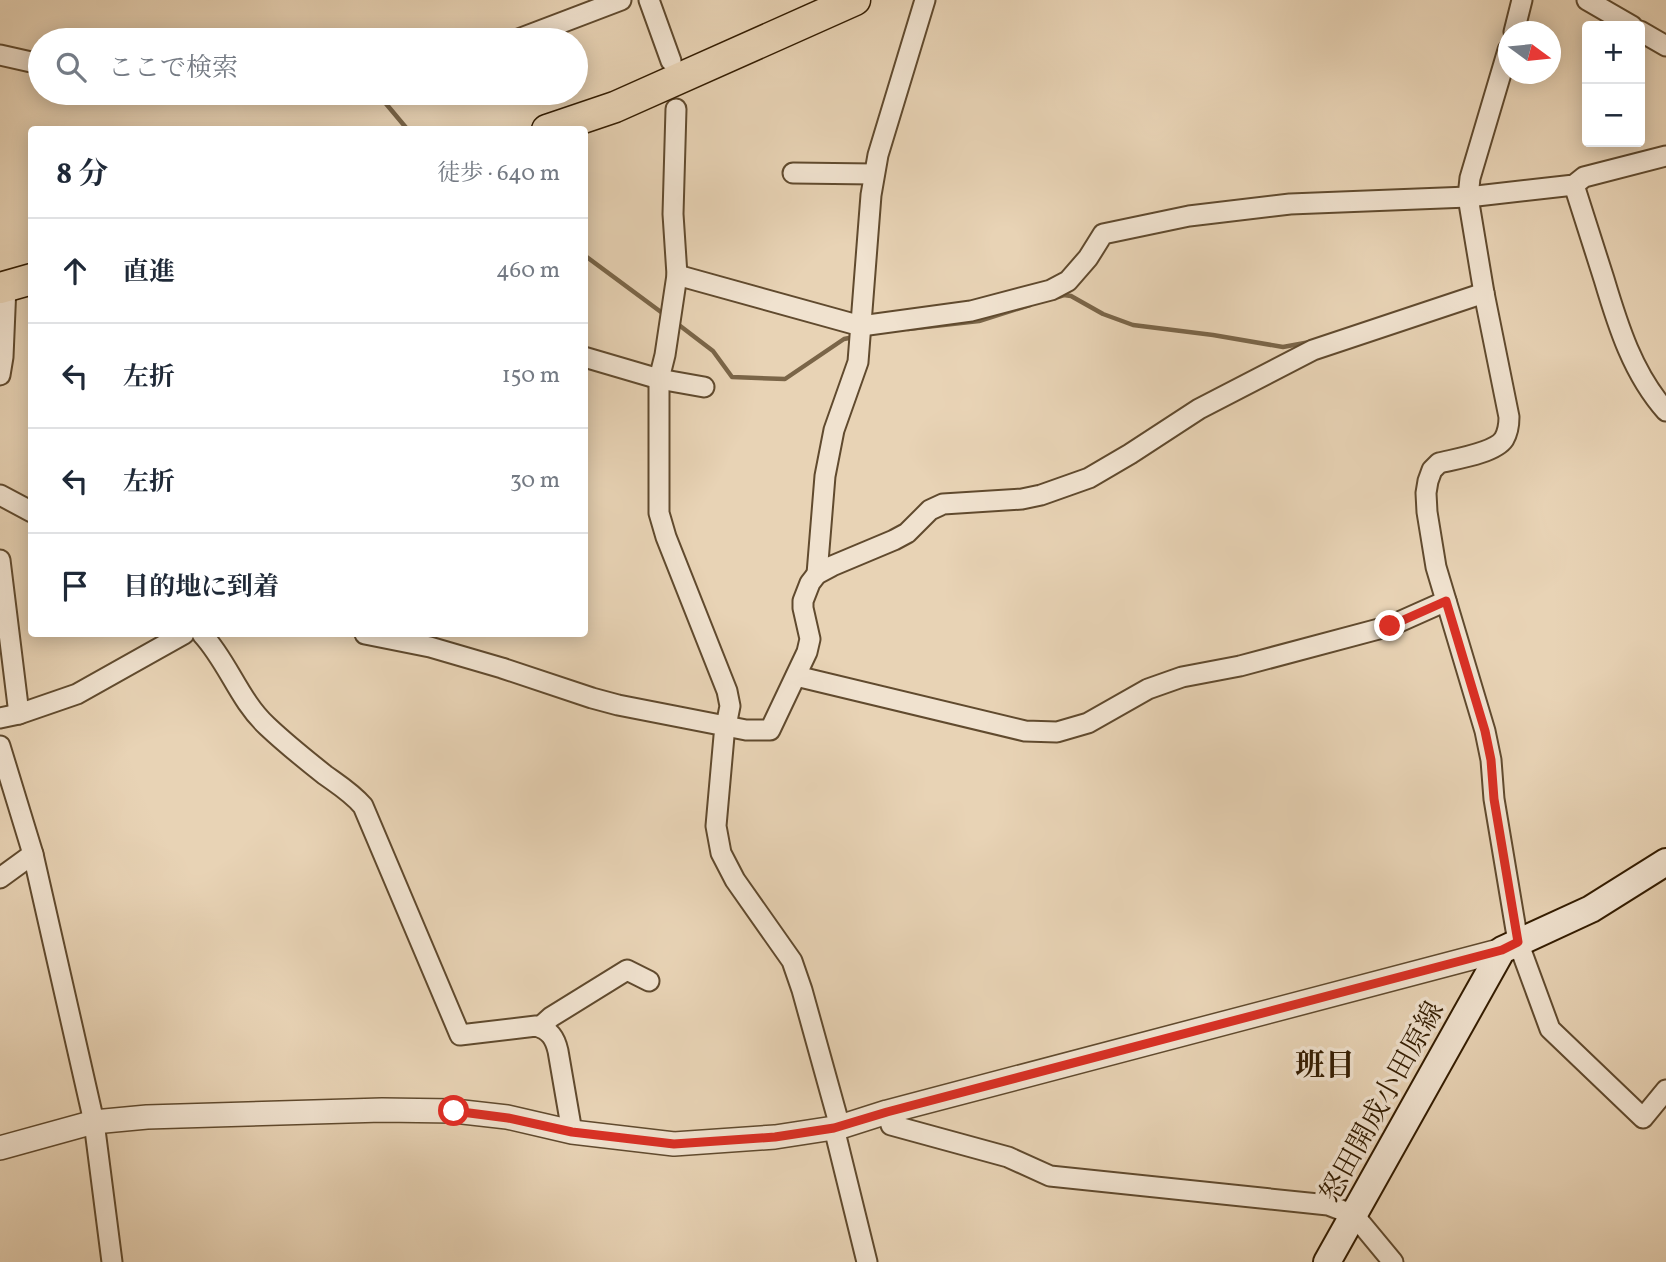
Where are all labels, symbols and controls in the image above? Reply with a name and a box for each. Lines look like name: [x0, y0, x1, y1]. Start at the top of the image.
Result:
north arrow: [1498, 21, 1561, 84]
map controls: [1582, 21, 1645, 147]
button: +: [1582, 21, 1645, 84]
search box: [28, 28, 588, 105]
icon: search: [52, 48, 90, 86]
text: ここで検索: [108, 51, 238, 87]
button: −: [1582, 84, 1645, 147]
text: 8 分: [56, 154, 108, 196]
text: 徒歩 · 640 m: [437, 158, 560, 190]
icon: ahead: [56, 252, 94, 290]
text: 直進: [123, 255, 175, 291]
text: 460 m: [496, 255, 560, 287]
icon: left: [56, 357, 94, 395]
text: 左折: [123, 360, 175, 396]
text: 150 m: [502, 360, 560, 392]
icon: left: [56, 462, 94, 500]
text: 左折: [123, 465, 175, 501]
text: 30 m: [510, 465, 560, 497]
icon: arrive: [56, 567, 94, 605]
text: 目的地に到着: [123, 570, 279, 606]
route end: [1374, 610, 1405, 641]
street label: 怒田開成小田原線: [1312, 995, 1455, 1210]
district label: 班目: [1295, 1046, 1355, 1088]
route start: [438, 1095, 469, 1126]

